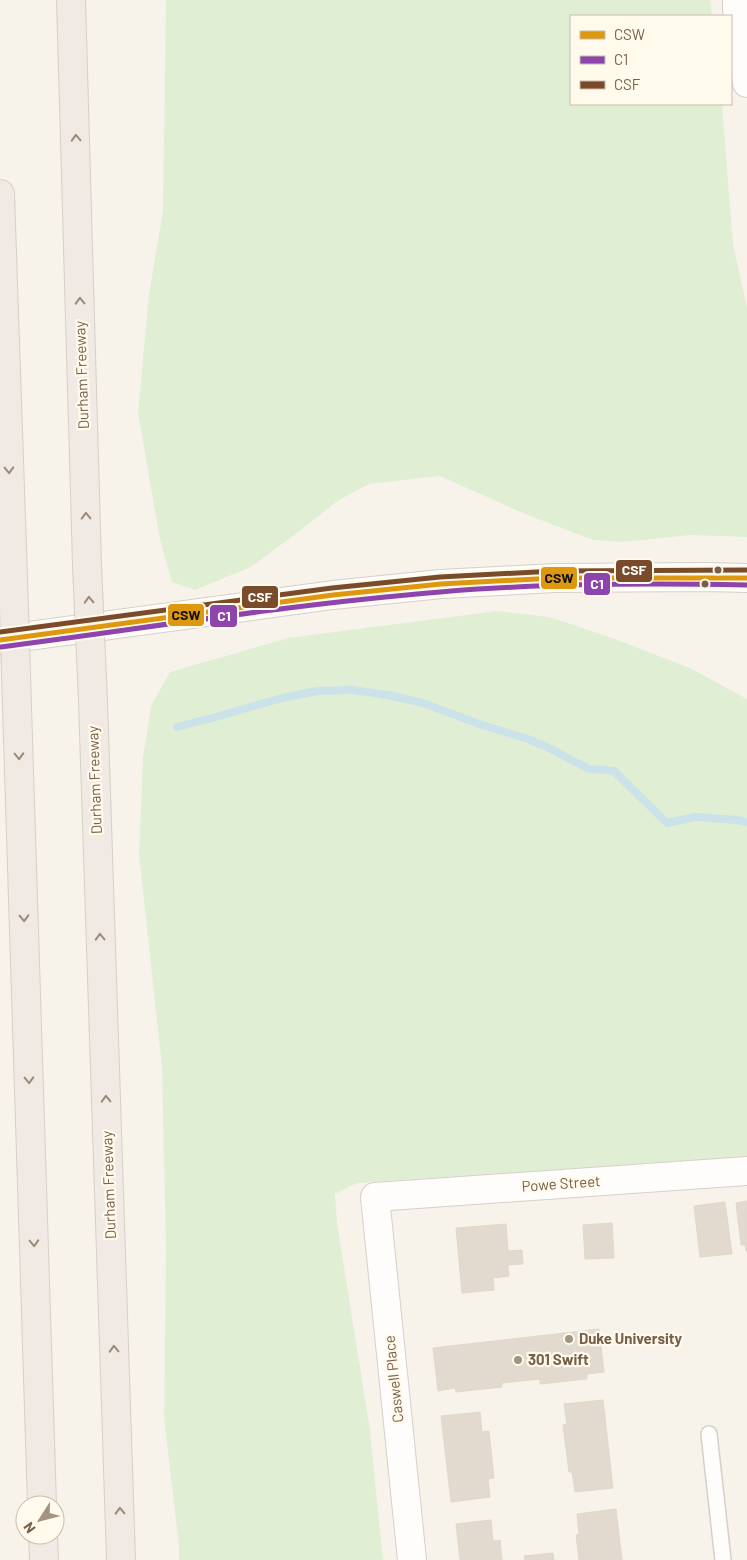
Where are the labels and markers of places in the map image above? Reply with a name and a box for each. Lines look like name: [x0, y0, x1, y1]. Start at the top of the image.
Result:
unlabelled marker: [713, 565, 723, 575]
unlabelled marker: [700, 579, 710, 589]
place label: Duke University: [579, 1329, 682, 1347]
marker: Duke University: [563, 1333, 575, 1345]
place label: 301 Swift: [528, 1350, 589, 1368]
marker: 301 Swift: [512, 1354, 524, 1366]

